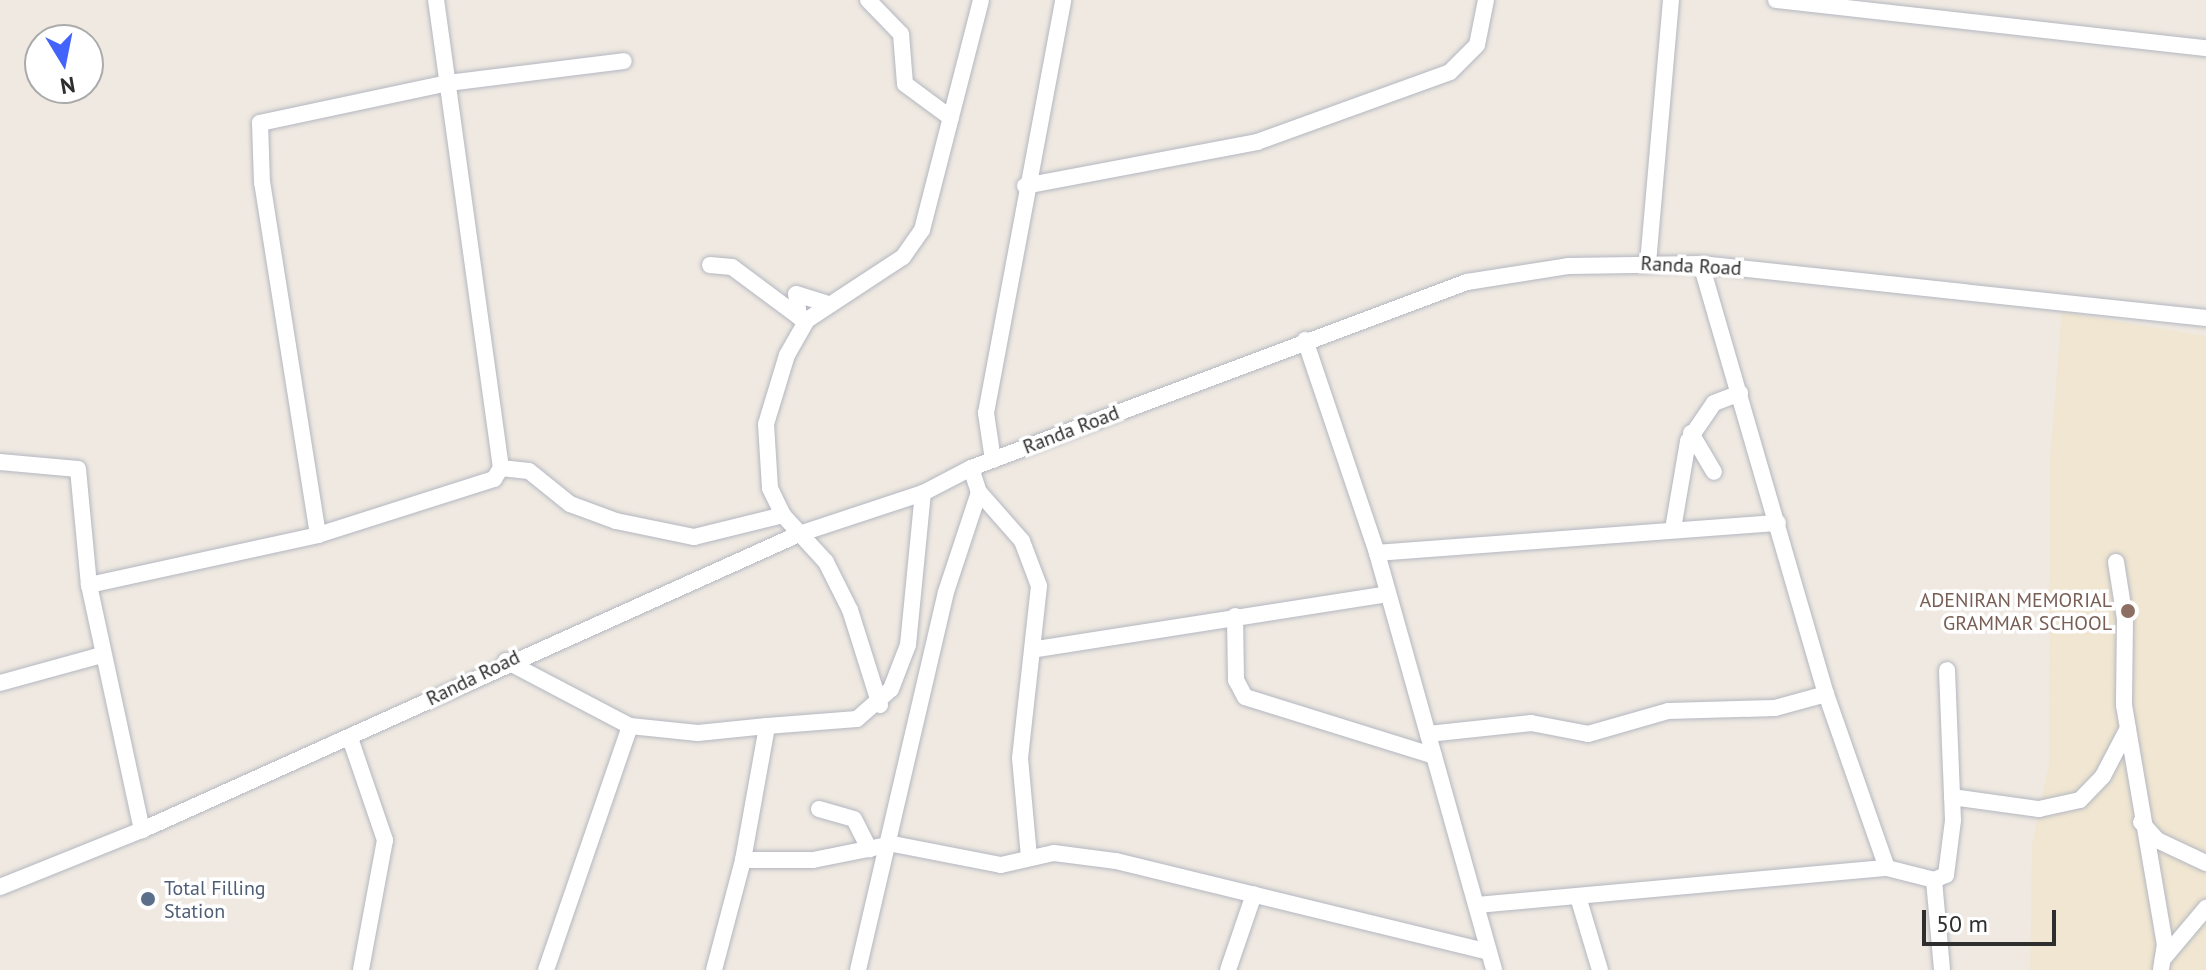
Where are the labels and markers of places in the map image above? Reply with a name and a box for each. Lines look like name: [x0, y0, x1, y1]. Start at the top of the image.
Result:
place label: ADENIRAN MEMORIAL GRAMMAR SCHOOL: [1920, 588, 2112, 635]
marker: ADENIRAN MEMORIAL GRAMMAR SCHOOL: [2119, 602, 2137, 620]
place label: Total Filling Station: [164, 876, 266, 923]
marker: Total Filling Station: [139, 890, 157, 908]

